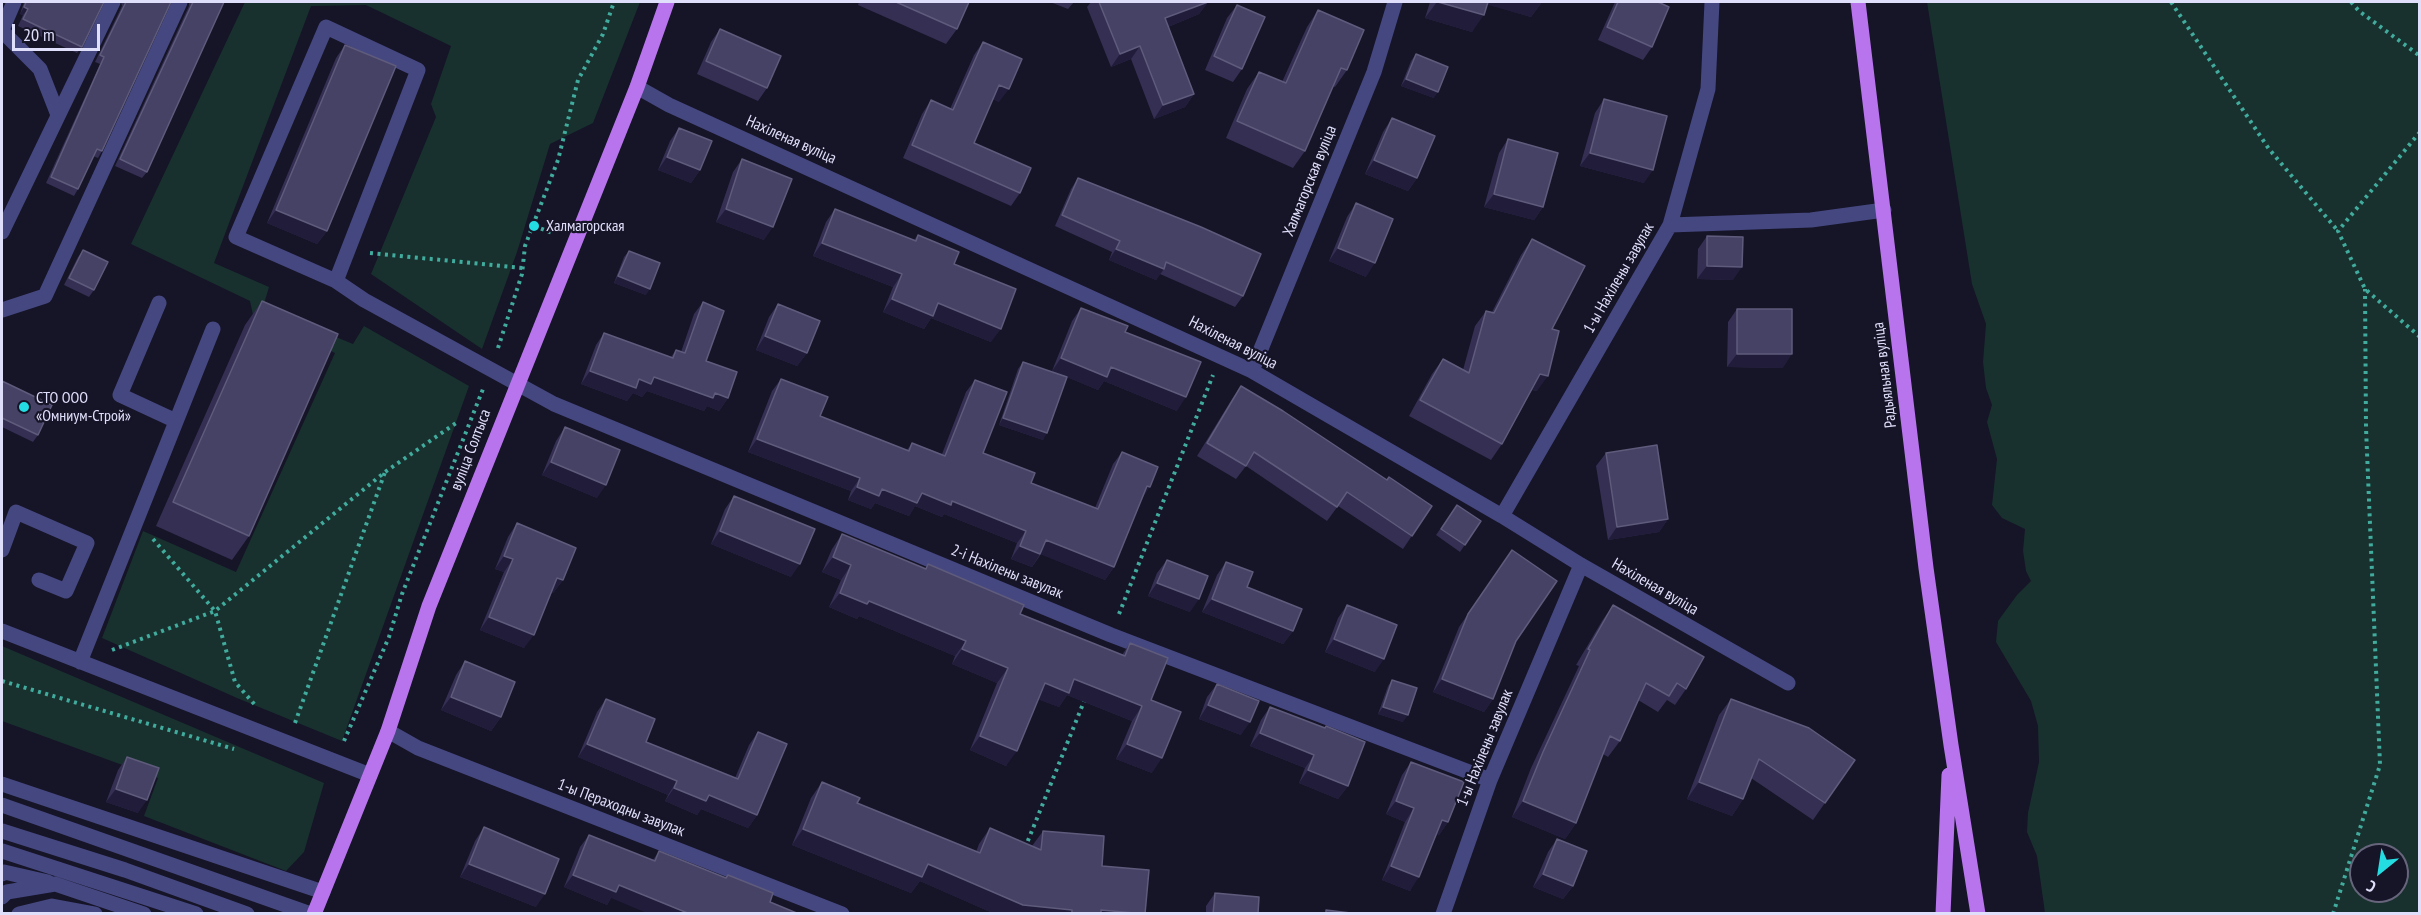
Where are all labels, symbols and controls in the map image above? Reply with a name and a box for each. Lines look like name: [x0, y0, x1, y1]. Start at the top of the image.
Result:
scale bar: [15, 12, 104, 50]
text: 20 m: [23, 23, 55, 46]
street label: Нахіленая вуліца: [743, 112, 839, 168]
street label: Халмагорская вуліца: [1279, 123, 1341, 239]
place label: Халмагорская: [546, 216, 625, 236]
marker: Халмагорская: [527, 219, 541, 233]
street label: 1-ы Нахілены завулак: [1580, 219, 1658, 337]
street label: Нахіленая вуліца: [1186, 312, 1280, 374]
street label: Радыяльная вуліца: [1869, 321, 1901, 429]
place label: СТО ООО «Омниум-Строй»: [36, 388, 131, 426]
marker: СТО ООО «Омниум-Строй»: [17, 400, 31, 414]
street label: вуліца Солтыса: [447, 407, 495, 493]
street label: 2-і Нахілены завулак: [948, 541, 1066, 603]
street label: Нахіленая вуліца: [1608, 554, 1702, 620]
street label: 1-ы Нахілены завулак: [1453, 687, 1517, 809]
street label: 1-ы Пераходны завулак: [555, 775, 687, 841]
north arrow: [2349, 843, 2409, 903]
text: С: [2363, 876, 2379, 897]

